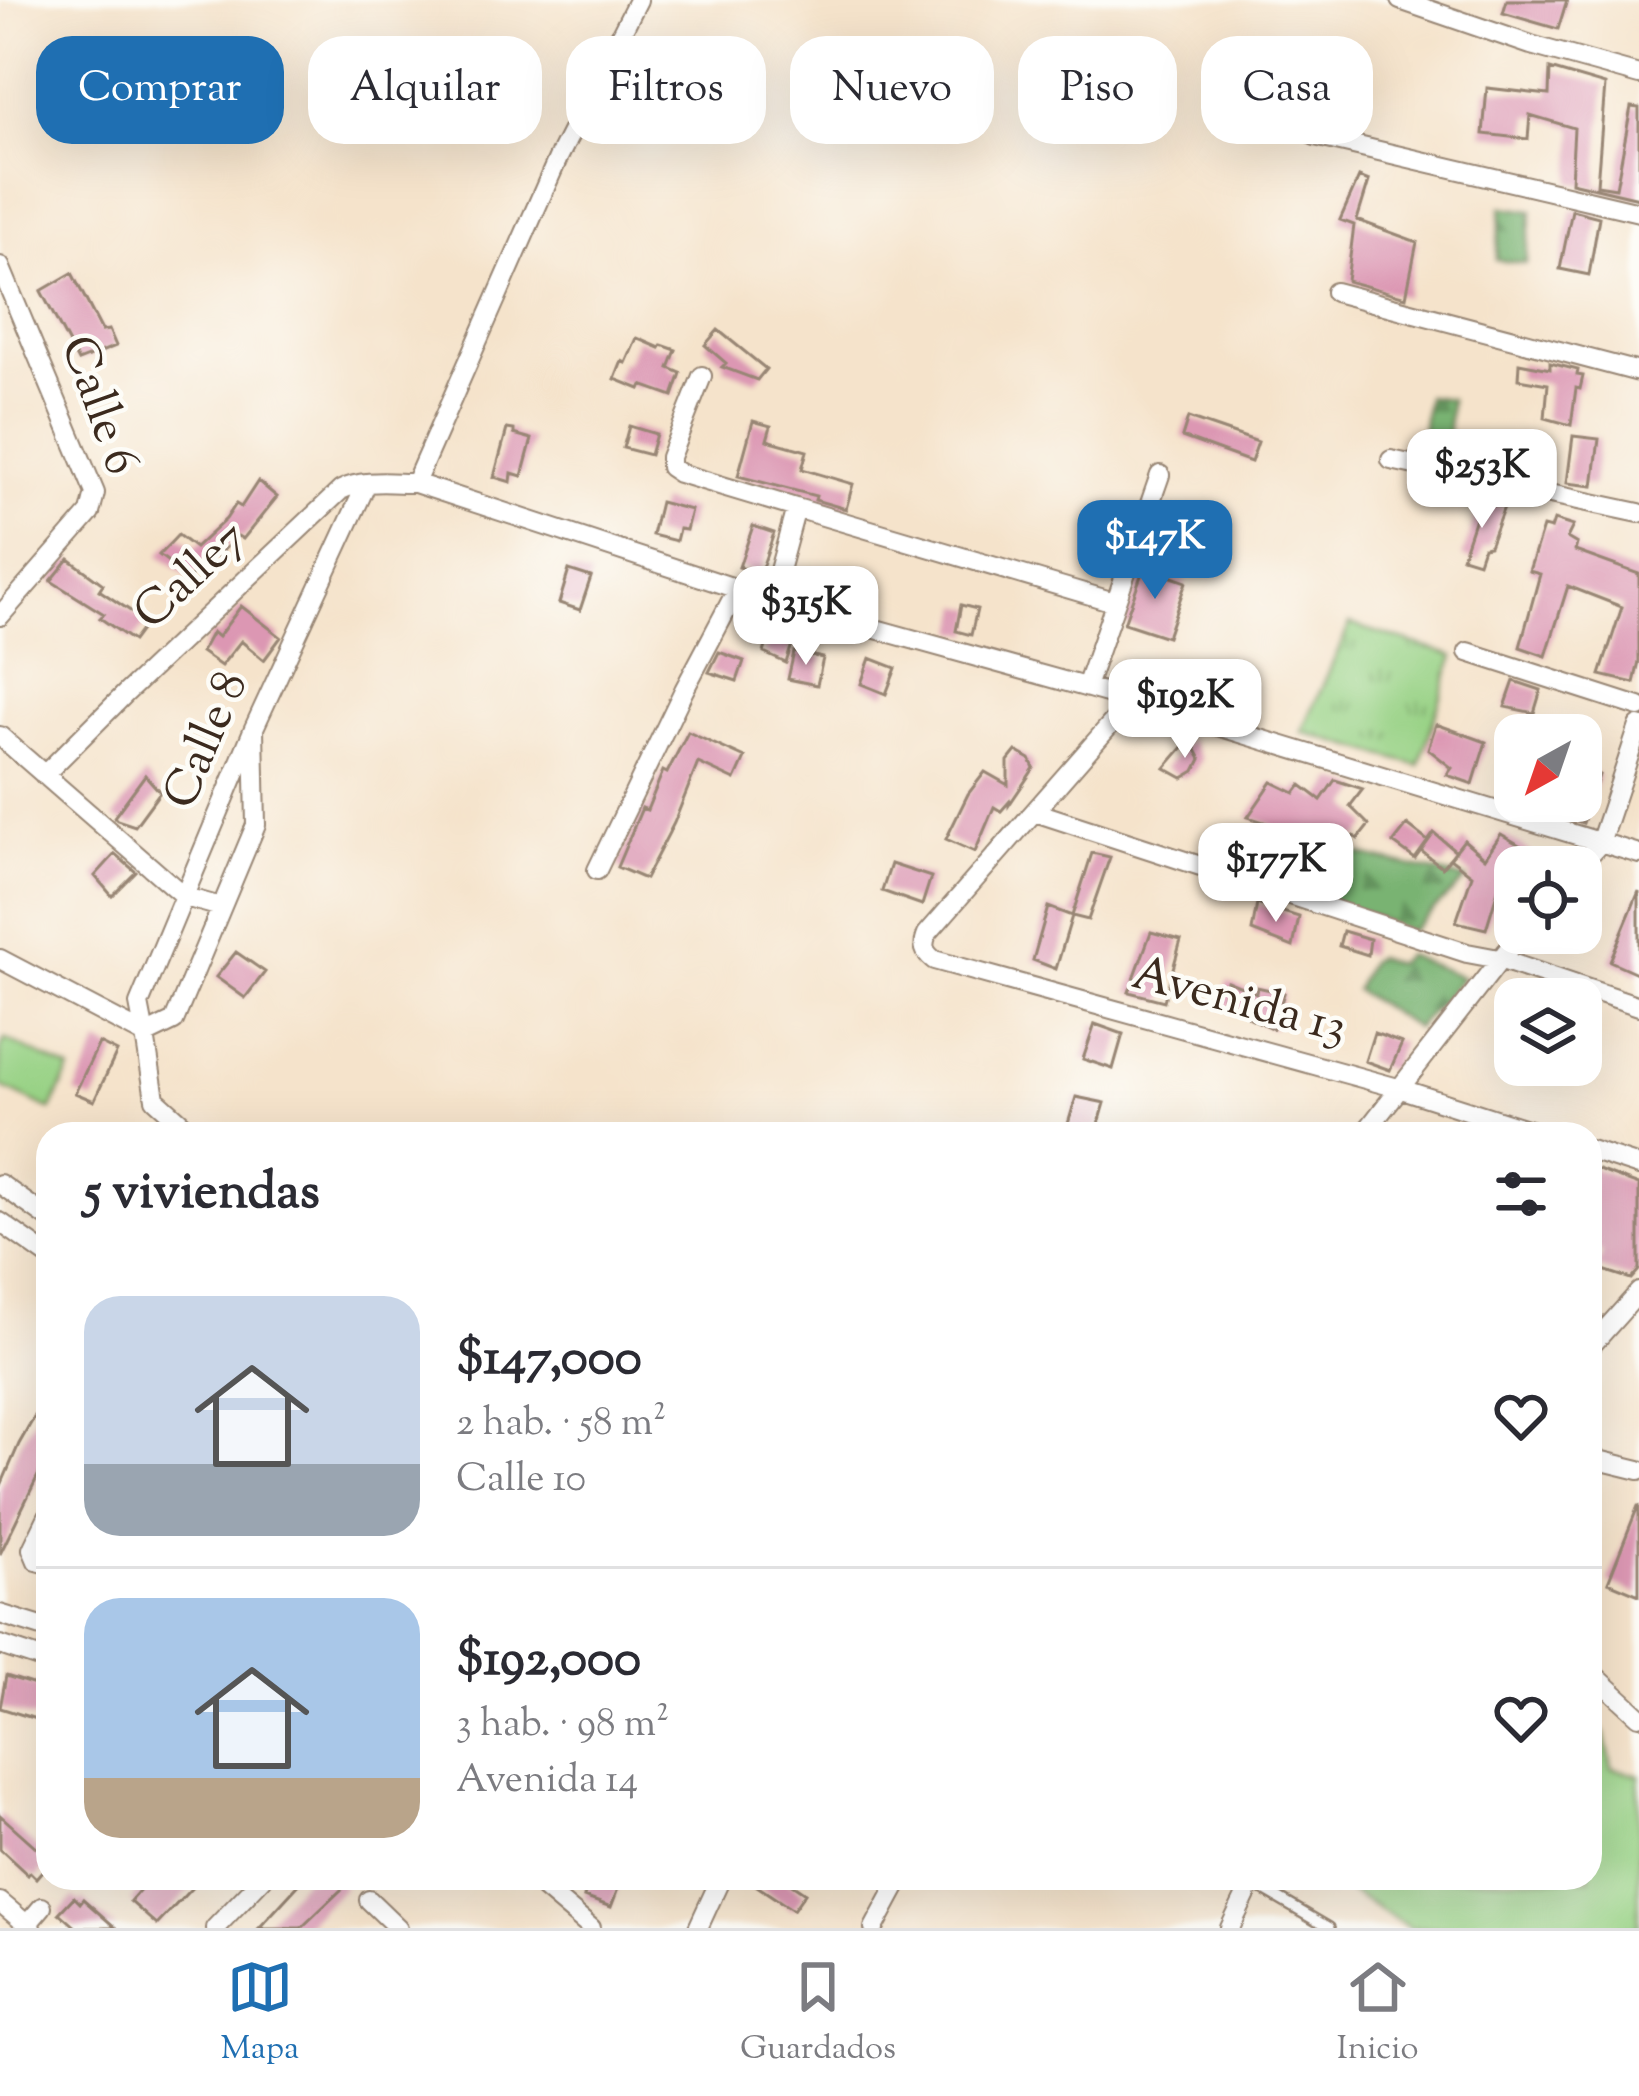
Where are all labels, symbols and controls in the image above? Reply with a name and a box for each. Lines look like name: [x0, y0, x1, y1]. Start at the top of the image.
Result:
chip: Comprar: [36, 36, 284, 144]
chip: Alquilar: [308, 36, 542, 144]
chip: Filtros: [566, 36, 766, 144]
chip: Nuevo: [790, 36, 994, 144]
chip: Piso: [1018, 36, 1177, 144]
chip: Casa: [1201, 36, 1373, 144]
street label: Calle 6: [40, 327, 154, 485]
pin: $253K: [1398, 429, 1566, 531]
text: $253K: [1434, 440, 1530, 496]
pin: $147K: [1071, 500, 1239, 602]
street label: Calle7: [120, 506, 264, 648]
text: $147K: [1104, 511, 1206, 567]
pin: $315K: [722, 566, 890, 668]
text: $315K: [760, 577, 852, 633]
pin: $192K: [1101, 659, 1269, 761]
street label: Calle 8: [148, 662, 268, 820]
text: $192K: [1135, 670, 1235, 726]
north arrow: [1494, 714, 1602, 822]
map controls: [1494, 714, 1602, 1086]
pin: $177K: [1192, 823, 1360, 925]
text: $177K: [1225, 834, 1327, 890]
button: locate: [1494, 846, 1602, 954]
street label: Avenida 13: [1124, 941, 1354, 1065]
button: layers: [1494, 978, 1602, 1086]
text: 5 viviendas: [84, 1158, 320, 1231]
icon: filters: [1488, 1161, 1554, 1227]
text: $147,000: [456, 1324, 642, 1397]
icon: home: [180, 1344, 324, 1488]
icon: heart: [1488, 1383, 1554, 1449]
text: 2 hab. · 58 m²: [456, 1397, 666, 1453]
text: Calle 10: [456, 1453, 586, 1509]
text: $192,000: [456, 1625, 641, 1698]
icon: home: [180, 1646, 324, 1790]
icon: heart: [1488, 1685, 1554, 1751]
text: 3 hab. · 98 m²: [456, 1698, 669, 1754]
text: Avenida 14: [456, 1754, 638, 1810]
tab: Mapa: [220, 1954, 299, 2074]
tab: Guardados: [740, 1954, 896, 2074]
tab: Inicio: [1337, 1954, 1419, 2074]

